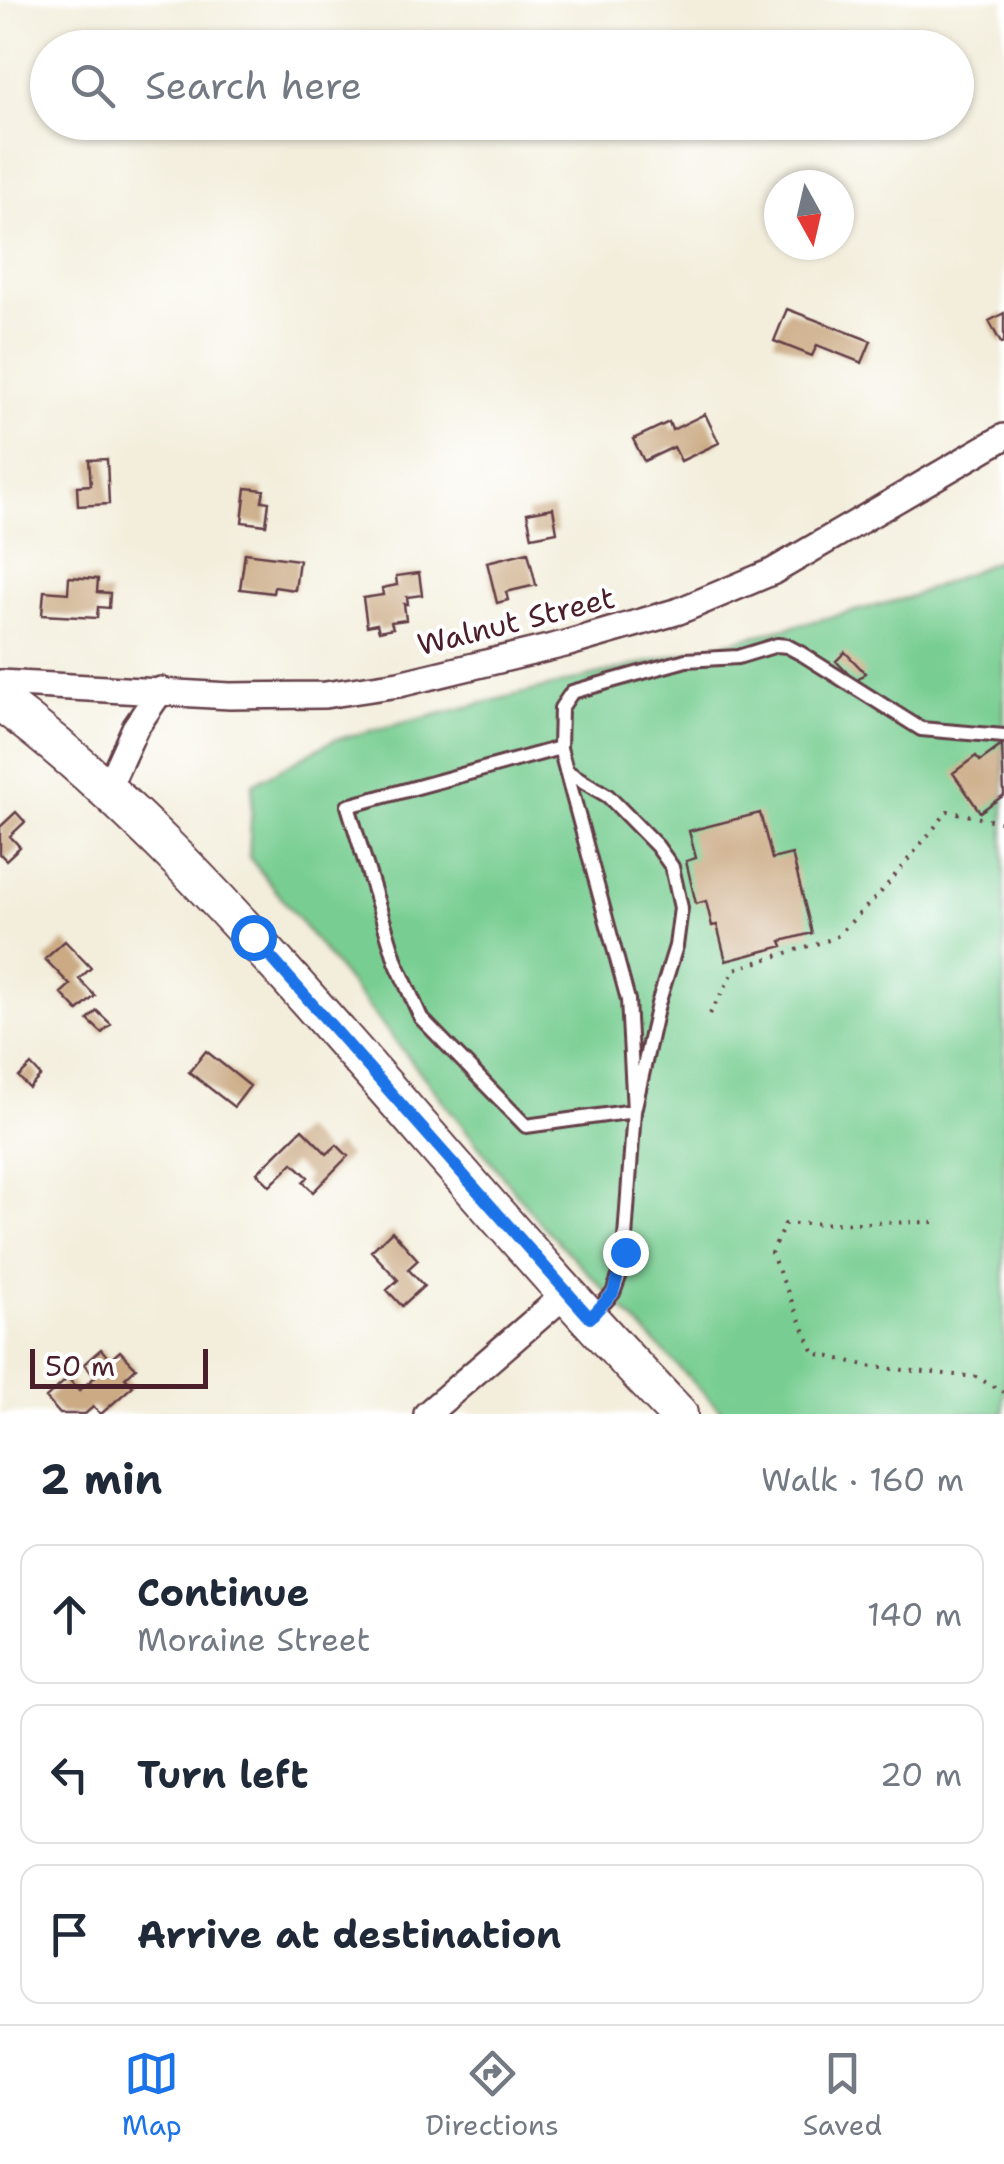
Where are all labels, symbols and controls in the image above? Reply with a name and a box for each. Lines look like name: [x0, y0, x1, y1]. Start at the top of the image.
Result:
search box: [30, 30, 974, 140]
icon: search: [65, 58, 120, 113]
text: Search here: [145, 60, 362, 111]
north arrow: [764, 170, 854, 260]
street label: Walnut Street: [413, 577, 619, 665]
route start: [231, 915, 277, 961]
route end: [603, 1230, 649, 1276]
scale bar: [30, 1344, 208, 1388]
text: 50 m: [45, 1347, 115, 1385]
text: 2 min: [40, 1451, 162, 1507]
text: Walk · 160 m: [761, 1458, 964, 1501]
text: Continue: [137, 1567, 309, 1618]
icon: ahead: [42, 1587, 97, 1642]
text: 140 m: [867, 1593, 962, 1636]
text: Moraine Street: [137, 1618, 371, 1661]
icon: left: [42, 1747, 97, 1802]
text: Turn left: [137, 1749, 309, 1800]
text: 20 m: [880, 1753, 962, 1796]
icon: arrive: [42, 1907, 97, 1962]
text: Arrive at destination: [137, 1909, 561, 1960]
tab: Map: [122, 2046, 182, 2144]
tab: Directions: [425, 2046, 559, 2144]
tab: Saved: [803, 2046, 882, 2144]

